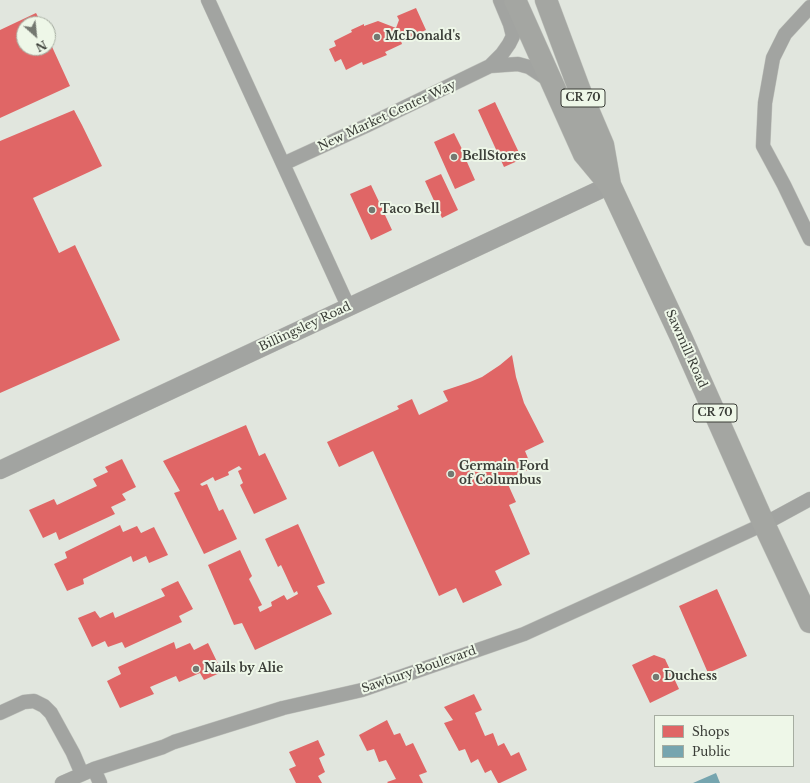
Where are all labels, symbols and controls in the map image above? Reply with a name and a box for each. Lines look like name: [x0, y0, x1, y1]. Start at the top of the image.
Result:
north arrow: [16, 16, 56, 56]
place label: McDonald's: [385, 30, 460, 44]
marker: McDonald's: [372, 32, 382, 42]
text: N: [33, 37, 49, 54]
street label: New Market Center Way: [316, 78, 458, 154]
road number: CR 70: [561, 89, 605, 107]
place label: BellStores: [462, 150, 526, 164]
marker: BellStores: [449, 152, 459, 162]
place label: Taco Bell: [380, 203, 439, 217]
marker: Taco Bell: [367, 205, 377, 215]
street label: Billingsley Road: [257, 299, 353, 355]
street label: Sawmill Road: [662, 307, 710, 391]
road number: CR 70: [693, 404, 737, 422]
place label: Germain Ford of Columbus: [459, 460, 549, 488]
marker: Germain Ford of Columbus: [446, 469, 456, 479]
street label: Sawbury Boulevard: [360, 644, 478, 696]
place label: Nails by Alie: [204, 662, 283, 676]
marker: Nails by Alie: [191, 664, 201, 674]
place label: Duchess: [664, 670, 717, 684]
marker: Duchess: [651, 672, 661, 682]
legend: [654, 715, 794, 767]
text: Shops: [692, 724, 729, 739]
text: Public: [692, 744, 731, 759]

